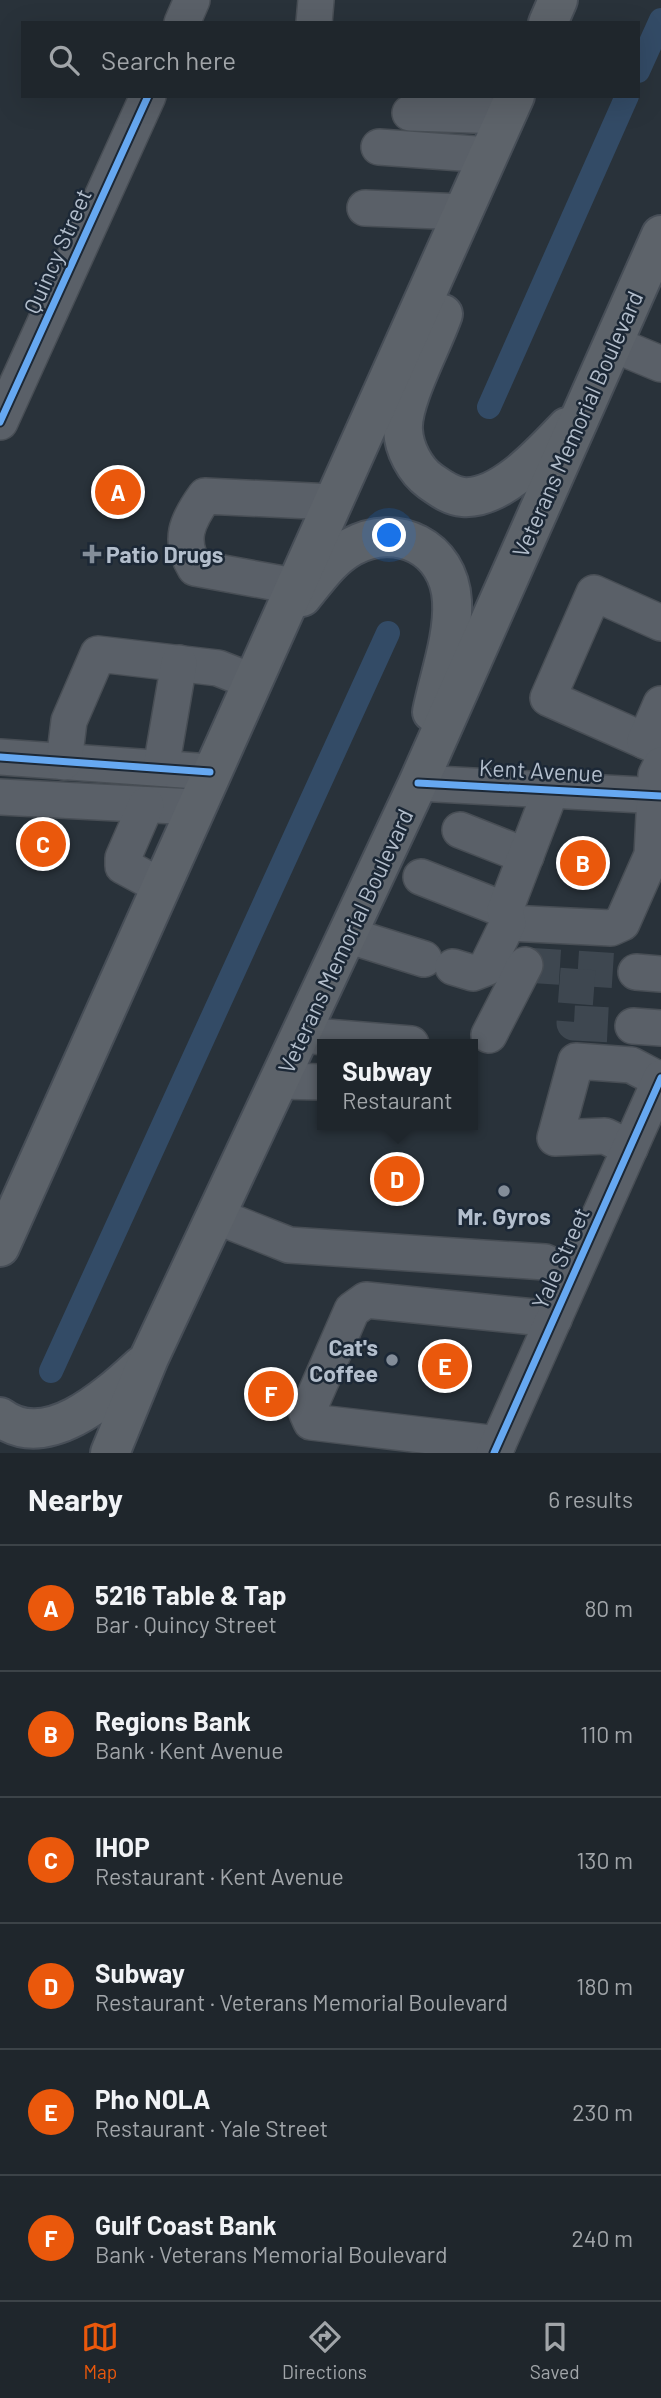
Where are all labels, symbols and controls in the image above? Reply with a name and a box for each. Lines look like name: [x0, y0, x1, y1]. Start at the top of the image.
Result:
search box: [21, 21, 640, 98]
icon: search: [45, 41, 83, 79]
text: Search here: [101, 44, 236, 75]
street label: Quincy Street: [17, 184, 97, 318]
street label: Veterans Memorial Boulevard: [505, 286, 649, 562]
pin: A: [95, 466, 141, 518]
your location: [372, 518, 406, 552]
place label: Patio Drugs: [106, 540, 223, 568]
marker: Patio Drugs: [84, 546, 100, 562]
street label: Kent Avenue: [478, 753, 604, 787]
street label: Veterans Memorial Boulevard: [271, 804, 419, 1078]
pin: C: [20, 818, 66, 870]
pin: B: [560, 837, 606, 889]
popup: [317, 1039, 478, 1130]
text: Subway: [342, 1055, 432, 1086]
text: Restaurant: [342, 1086, 453, 1114]
pin: D: [374, 1153, 420, 1205]
marker: Mr. Gyros: [496, 1183, 512, 1199]
place label: Mr. Gyros: [457, 1202, 551, 1230]
street label: Yale Street: [525, 1203, 595, 1313]
place label: Cat's Coffee: [309, 1333, 378, 1387]
pin: E: [422, 1340, 468, 1392]
marker: Cat's Coffee: [384, 1352, 400, 1368]
pin: F: [248, 1368, 294, 1420]
text: Nearby: [28, 1481, 123, 1517]
text: 6 results: [548, 1485, 633, 1513]
text: 5216 Table & Tap: [95, 1579, 287, 1610]
text: A: [43, 1594, 59, 1622]
text: 80 m: [584, 1594, 633, 1622]
text: Bar · Quincy Street: [95, 1610, 277, 1638]
text: Regions Bank: [95, 1705, 251, 1736]
text: B: [44, 1720, 58, 1748]
text: 110 m: [580, 1720, 633, 1748]
text: Bank · Kent Avenue: [95, 1736, 283, 1764]
text: IHOP: [95, 1831, 150, 1862]
text: C: [44, 1846, 58, 1874]
text: 130 m: [576, 1846, 633, 1874]
text: Restaurant · Kent Avenue: [95, 1862, 344, 1890]
text: Subway: [95, 1957, 185, 1988]
text: D: [44, 1972, 58, 2000]
text: 180 m: [576, 1972, 633, 2000]
text: Restaurant · Veterans Memorial Boulevard: [95, 1988, 508, 2016]
text: Pho NOLA: [95, 2083, 211, 2114]
text: E: [44, 2098, 58, 2126]
text: 230 m: [572, 2098, 633, 2126]
text: Restaurant · Yale Street: [95, 2114, 328, 2142]
text: Gulf Coast Bank: [95, 2209, 277, 2240]
text: F: [45, 2224, 57, 2252]
text: 240 m: [571, 2224, 633, 2252]
text: Bank · Veterans Memorial Boulevard: [95, 2240, 448, 2268]
tab: Map: [81, 2318, 119, 2383]
tab: Directions: [282, 2318, 367, 2383]
tab: Saved: [530, 2318, 580, 2383]

